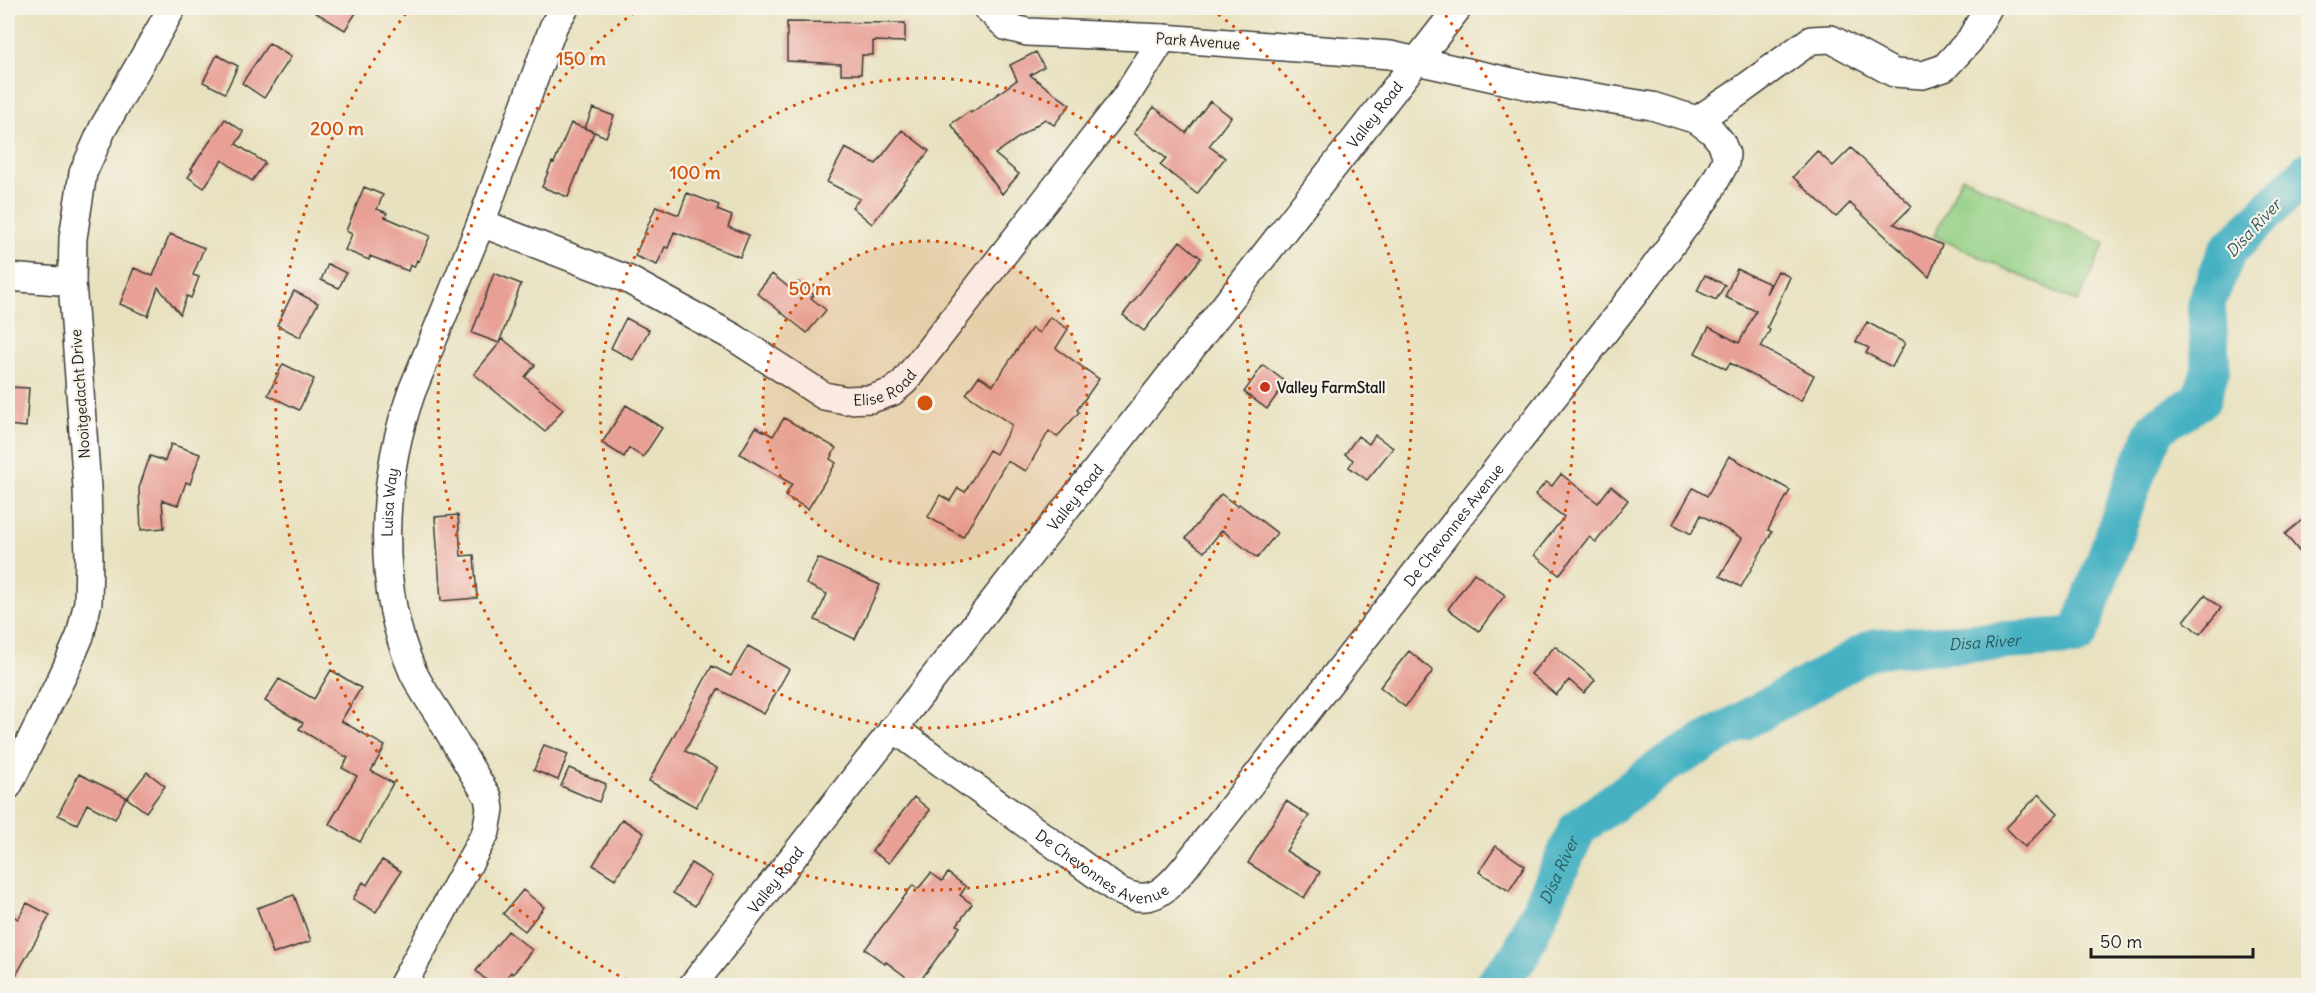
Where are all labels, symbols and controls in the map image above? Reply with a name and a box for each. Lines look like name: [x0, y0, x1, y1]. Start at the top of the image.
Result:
street label: Park Avenue: [1155, 29, 1241, 53]
text: 150 m: [556, 47, 606, 70]
street label: Valley Road: [1343, 77, 1407, 152]
text: 200 m: [310, 117, 364, 140]
text: 100 m: [670, 161, 721, 184]
water label: Disa River: [2221, 193, 2286, 261]
text: 50 m: [789, 277, 831, 300]
street label: Nooitgedacht Drive: [66, 329, 94, 459]
street label: Elise Road: [853, 365, 920, 409]
place label: Valley FarmStall: [1277, 378, 1385, 398]
marker: Valley FarmStall: [1258, 380, 1272, 394]
centre of rings: [915, 393, 935, 413]
street label: De Chevonnes Avenue: [1399, 459, 1507, 590]
street label: Valley Road: [1043, 460, 1107, 534]
street label: Luisa Way: [377, 466, 402, 537]
water label: Disa River: [1948, 629, 2024, 654]
street label: De Chevonnes Avenue: [1032, 825, 1172, 907]
water label: Disa River: [1535, 831, 1584, 907]
street label: Valley Road: [743, 842, 807, 917]
scale bar: [2091, 921, 2253, 959]
text: 50 m: [2100, 930, 2142, 953]

